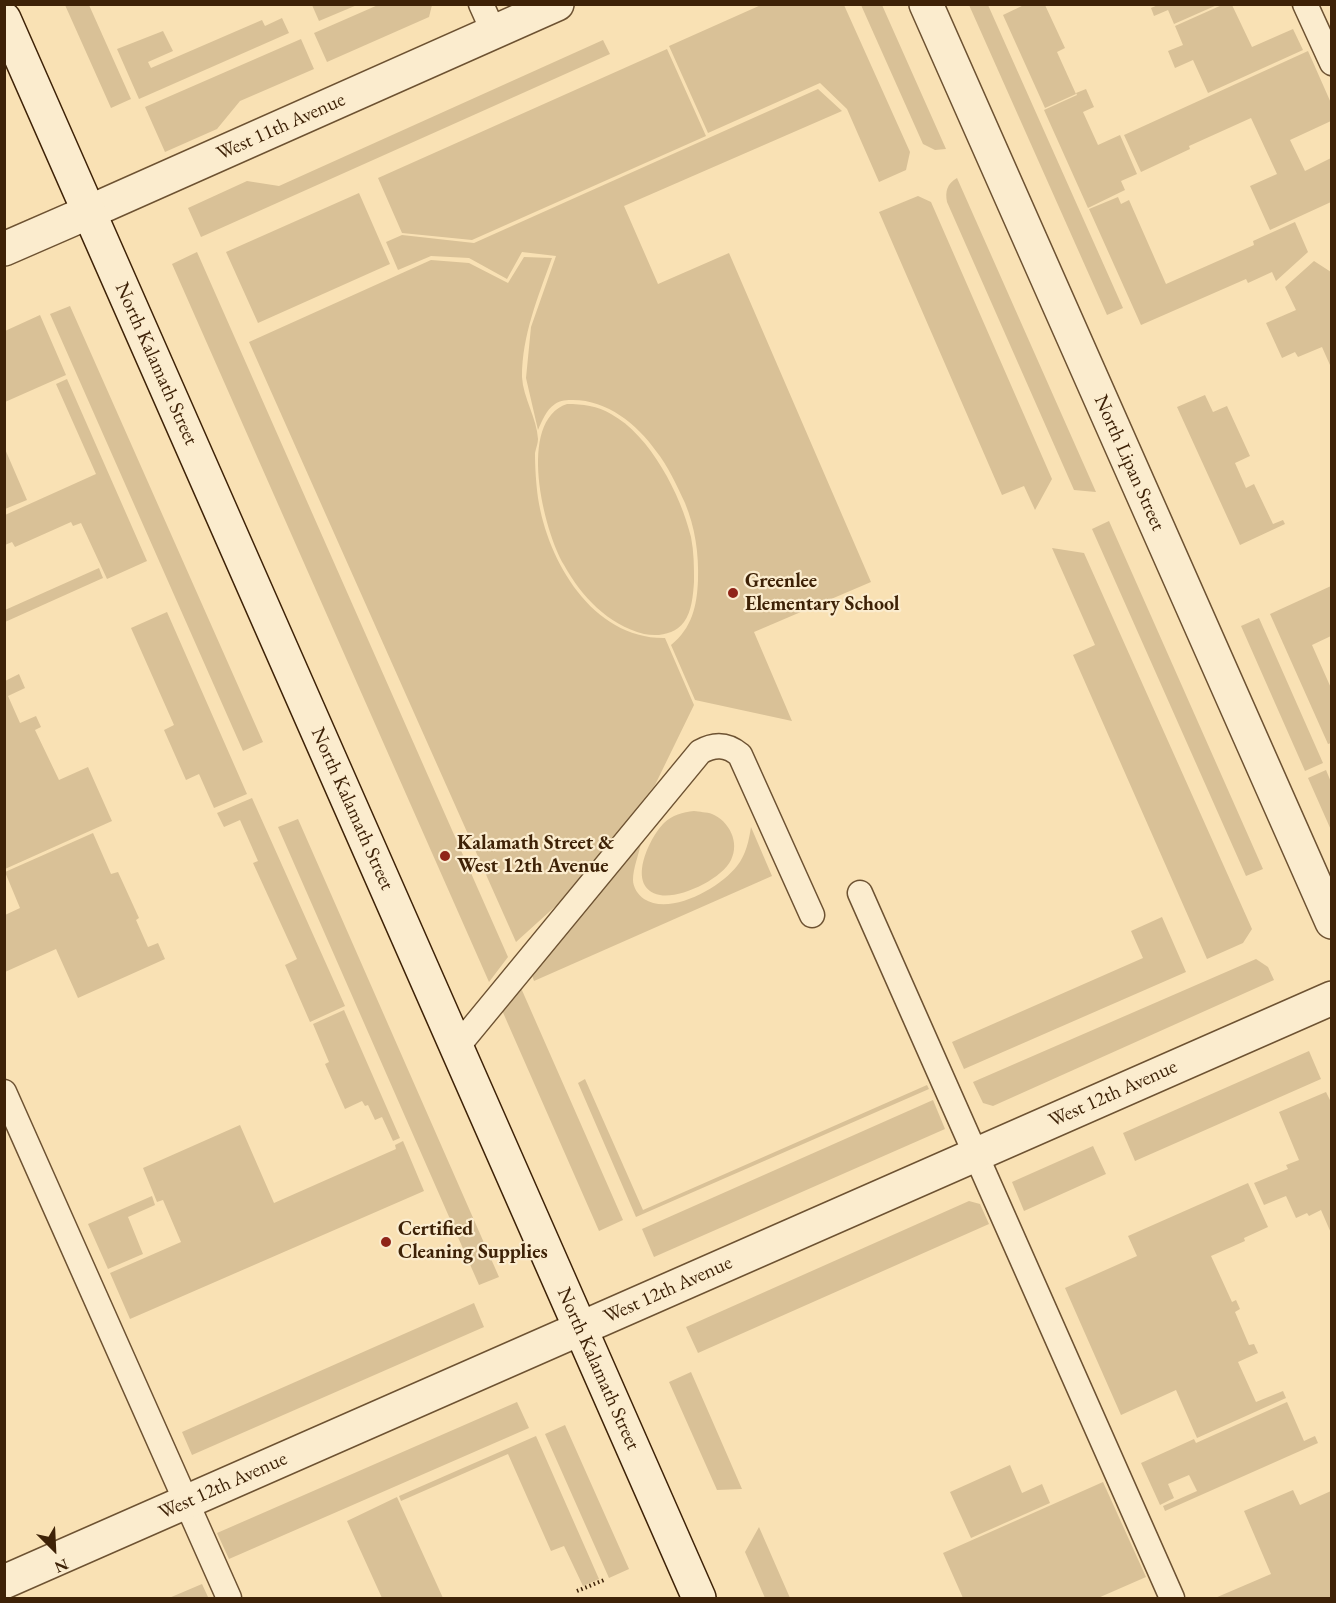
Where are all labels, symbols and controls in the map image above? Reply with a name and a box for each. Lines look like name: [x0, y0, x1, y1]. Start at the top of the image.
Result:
street label: West 11th Avenue: [213, 88, 349, 166]
street label: North Kalamath Street: [109, 279, 203, 449]
street label: North Lipan Street: [1088, 391, 1170, 535]
place label: Greenlee Elementary School: [745, 570, 899, 617]
marker: Greenlee Elementary School: [726, 586, 740, 600]
street label: North Kalamath Street: [305, 724, 399, 894]
place label: Kalamath Street & West 12th Avenue: [457, 832, 614, 879]
marker: Kalamath Street & West 12th Avenue: [438, 849, 452, 863]
street label: West 12th Avenue: [1045, 1055, 1181, 1133]
place label: Certified Cleaning Supplies: [398, 1218, 548, 1265]
marker: Certified Cleaning Supplies: [379, 1235, 393, 1249]
street label: West 12th Avenue: [600, 1251, 736, 1329]
street label: North Kalamath Street: [551, 1284, 645, 1454]
street label: West 12th Avenue: [155, 1447, 291, 1525]
north arrow: [24, 1519, 84, 1579]
text: N: [51, 1554, 72, 1578]

